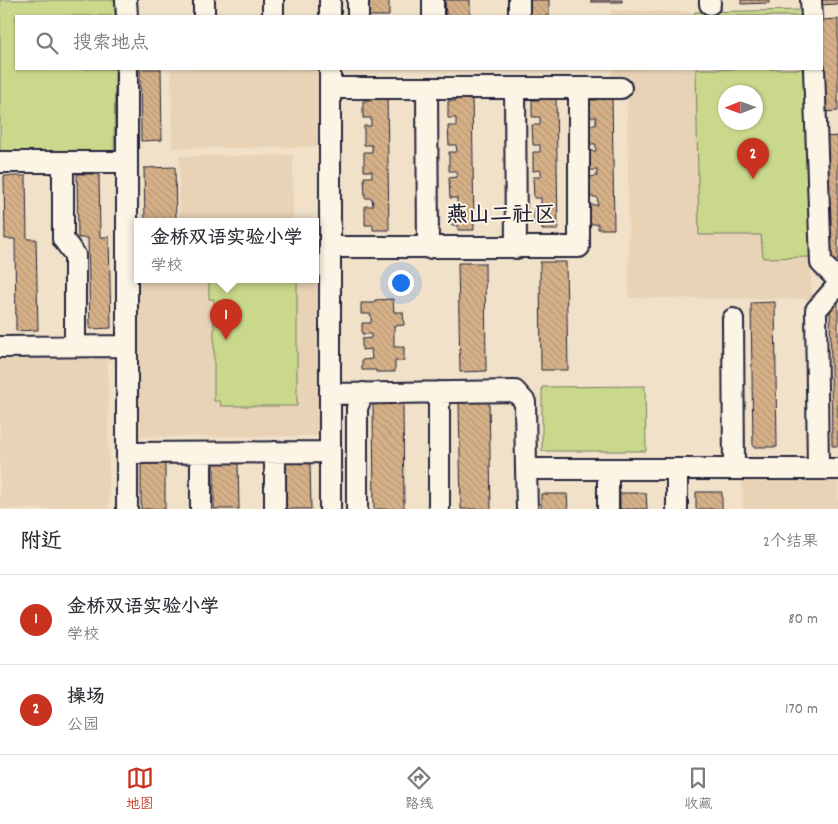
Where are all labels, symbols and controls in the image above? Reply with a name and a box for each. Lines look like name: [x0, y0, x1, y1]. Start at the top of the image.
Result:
search box: [15, 15, 823, 70]
icon: search: [33, 29, 61, 57]
text: 搜索地点: [73, 31, 149, 58]
north arrow: [718, 85, 763, 130]
pin: 2: [737, 138, 769, 179]
district label: 燕山二社区: [446, 201, 556, 232]
popup: [134, 218, 319, 283]
text: 金桥双语实验小学: [150, 226, 303, 253]
text: 学校: [150, 255, 183, 278]
your location: [388, 270, 414, 296]
pin: 1: [210, 299, 242, 340]
text: 附近: [20, 528, 62, 558]
text: 2个结果: [763, 531, 818, 554]
text: 金桥双语实验小学: [67, 595, 219, 622]
text: 1: [34, 608, 38, 631]
text: 80 m: [788, 608, 818, 631]
text: 学校: [67, 624, 99, 647]
text: 操场: [67, 685, 105, 712]
text: 2: [33, 698, 40, 721]
text: 170 m: [785, 698, 818, 721]
text: 公园: [67, 714, 99, 737]
tab: 地图: [126, 764, 154, 815]
tab: 路线: [405, 764, 433, 815]
tab: 收藏: [684, 764, 712, 815]

